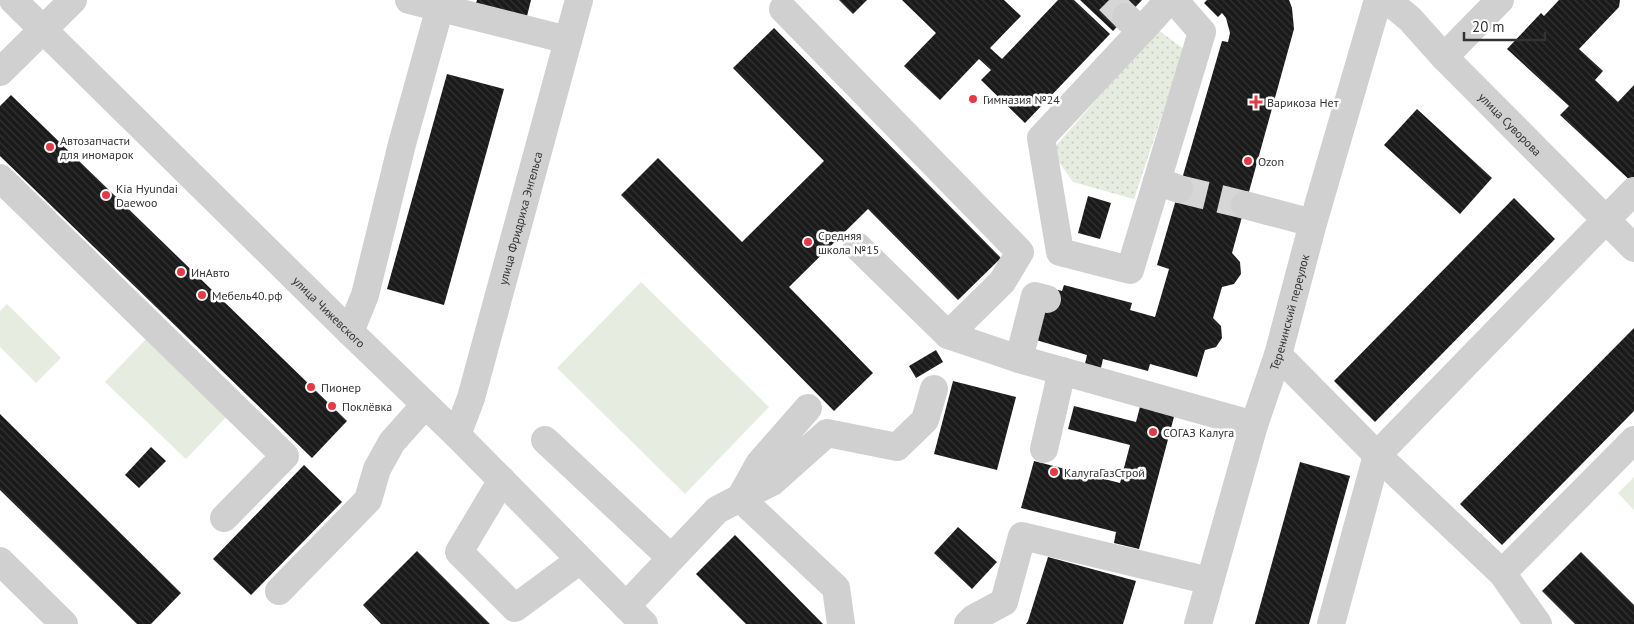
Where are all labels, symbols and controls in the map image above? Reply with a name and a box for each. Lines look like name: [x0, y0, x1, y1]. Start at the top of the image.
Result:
scale bar: [1464, 10, 1545, 42]
text: 20 m: [1472, 17, 1505, 36]
street label: улица Суворова: [1476, 89, 1545, 159]
place label: Гимназия №24: [983, 92, 1060, 107]
marker: Гимназия №24: [967, 93, 979, 105]
marker: Варикоза Нет: [1249, 95, 1263, 109]
place label: Варикоза Нет: [1267, 95, 1339, 110]
place label: Автозапчасти для иномарок: [60, 133, 134, 162]
marker: Автозапчасти для иномарок: [44, 141, 56, 153]
street label: улица Фридриха Энгельса: [495, 150, 545, 286]
place label: Ozon: [1258, 154, 1284, 169]
marker: Ozon: [1242, 155, 1254, 167]
place label: Kia Hyundai Daewoo: [116, 181, 178, 210]
marker: Kia Hyundai Daewoo: [100, 189, 112, 201]
place label: Средняя школа №15: [818, 228, 879, 257]
marker: Средняя школа №15: [802, 236, 814, 248]
street label: Теренинский переулок: [1266, 252, 1312, 372]
place label: ИнАвто: [191, 265, 230, 280]
marker: ИнАвто: [175, 266, 187, 278]
street label: улица Чижевского: [290, 273, 369, 350]
place label: Мебель40.рф: [212, 288, 282, 303]
marker: Мебель40.рф: [196, 289, 208, 301]
place label: Пионер: [321, 380, 361, 395]
marker: Пионер: [305, 381, 317, 393]
place label: Поклёвка: [342, 399, 392, 414]
marker: Поклёвка: [326, 400, 338, 412]
place label: СОГАЗ Калуга: [1163, 425, 1234, 440]
marker: СОГАЗ Калуга: [1147, 426, 1159, 438]
place label: КалугаГазСтрой: [1064, 465, 1145, 480]
marker: КалугаГазСтрой: [1048, 466, 1060, 478]

